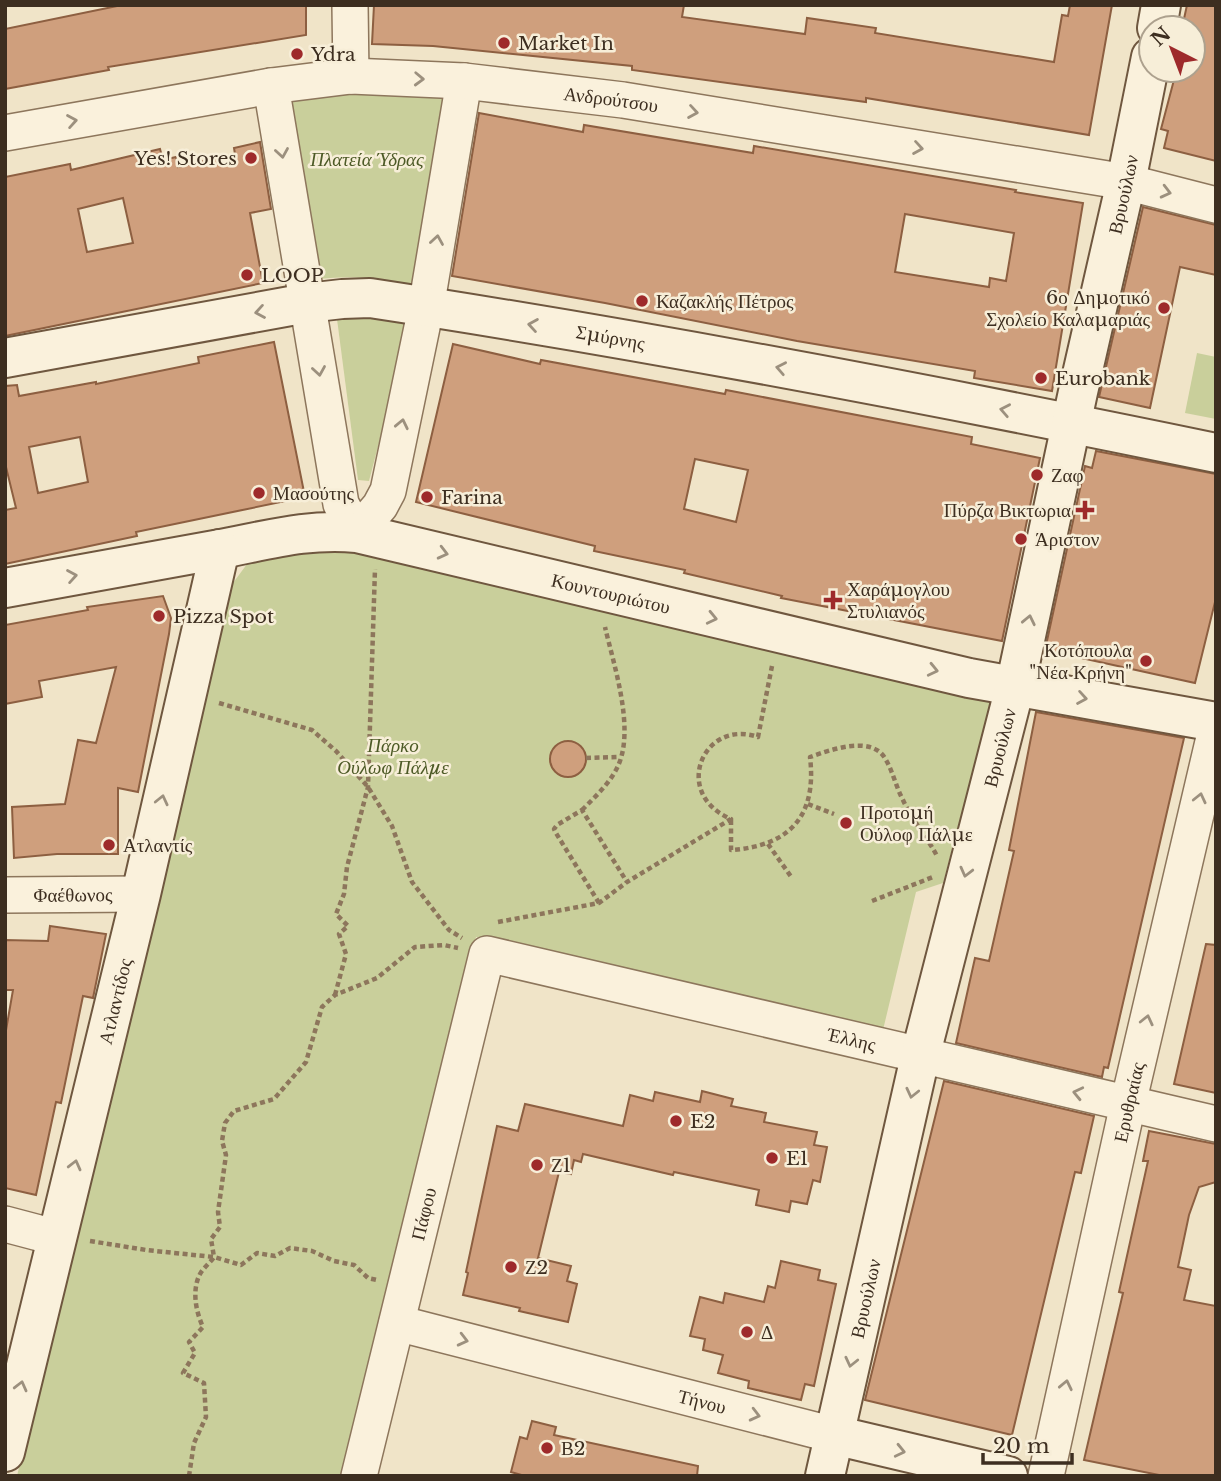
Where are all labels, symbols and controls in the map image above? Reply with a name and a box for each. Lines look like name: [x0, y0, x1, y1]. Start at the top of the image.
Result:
north arrow: [1137, 14, 1207, 84]
text: N: [1147, 22, 1175, 51]
place label: Market In: [518, 32, 614, 55]
marker: Market In: [496, 35, 512, 51]
place label: Ydra: [310, 43, 356, 66]
marker: Ydra: [289, 46, 305, 62]
one-way arrow: [413, 71, 424, 86]
street label: Ανδρούτσου: [563, 82, 660, 117]
one-way arrow: [687, 104, 699, 119]
one-way arrow: [67, 114, 78, 129]
one-way arrow: [912, 140, 924, 155]
place label: Yes! Stores: [133, 147, 237, 170]
one-way arrow: [274, 147, 289, 159]
park label: Πλατεία Ύδρας: [309, 148, 424, 171]
marker: Yes! Stores: [243, 150, 259, 166]
street label: Βρυούλων: [1103, 152, 1143, 236]
one-way arrow: [1159, 184, 1171, 198]
one-way arrow: [429, 234, 444, 246]
place label: LOOP: [261, 264, 323, 287]
marker: LOOP: [239, 267, 255, 283]
place label: 6ο Δημοτικό Σχολείο Καλαμαριάς: [986, 286, 1150, 331]
place label: Καζακλής Πέτρος: [656, 290, 794, 313]
marker: Καζακλής Πέτρος: [634, 293, 650, 309]
marker: 6ο Δημοτικό Σχολείο Καλαμαριάς: [1156, 300, 1172, 316]
one-way arrow: [254, 304, 266, 319]
one-way arrow: [527, 318, 539, 333]
street label: Σμύρνης: [574, 320, 647, 354]
one-way arrow: [775, 362, 787, 377]
one-way arrow: [310, 364, 325, 376]
place label: Eurobank: [1055, 367, 1151, 390]
marker: Eurobank: [1033, 370, 1049, 386]
one-way arrow: [999, 403, 1011, 418]
one-way arrow: [394, 418, 409, 430]
place label: Ζαφ: [1051, 464, 1084, 487]
marker: Ζαφ: [1029, 467, 1045, 483]
place label: Μασούτης: [273, 482, 355, 505]
marker: Μασούτης: [251, 485, 267, 501]
place label: Farina: [441, 486, 503, 509]
marker: Farina: [419, 489, 435, 505]
place label: Πύρζα Βικτωρια: [944, 499, 1071, 522]
marker: Πύρζα Βικτωρια: [1077, 502, 1093, 518]
place label: Άριστον: [1035, 528, 1100, 551]
marker: Άριστον: [1013, 531, 1029, 547]
one-way arrow: [437, 545, 449, 559]
street label: Κουντουριώτου: [549, 568, 673, 618]
one-way arrow: [66, 569, 78, 584]
place label: Χαράμογλου Στυλιανός: [847, 578, 950, 623]
marker: Χαράμογλου Στυλιανός: [825, 592, 841, 608]
place label: Pizza Spot: [173, 605, 275, 628]
marker: Pizza Spot: [151, 608, 167, 624]
one-way arrow: [706, 609, 718, 624]
one-way arrow: [1020, 614, 1035, 626]
place label: Κοτόπουλα "Νέα Κρήνη": [1029, 639, 1132, 684]
marker: Κοτόπουλα "Νέα Κρήνη": [1138, 653, 1154, 669]
one-way arrow: [927, 662, 939, 676]
one-way arrow: [1076, 690, 1088, 705]
street label: Βρυούλων: [978, 705, 1021, 790]
park label: Πάρκο Ούλωφ Πάλμε: [337, 734, 449, 779]
one-way arrow: [1191, 792, 1206, 804]
one-way arrow: [154, 794, 169, 806]
place label: Προτομή Ούλοφ Πάλμε: [860, 801, 973, 846]
marker: Προτομή Ούλοφ Πάλμε: [838, 815, 854, 831]
place label: Ατλαντίς: [123, 834, 193, 857]
marker: Ατλαντίς: [101, 837, 117, 853]
one-way arrow: [960, 865, 974, 877]
street label: Φαέθωνος: [33, 883, 113, 906]
street label: Ατλαντίδος: [93, 955, 137, 1047]
one-way arrow: [1139, 1014, 1154, 1026]
street label: Έλλης: [824, 1022, 879, 1056]
street label: Ερυθραίας: [1108, 1059, 1149, 1144]
one-way arrow: [1072, 1086, 1084, 1101]
one-way arrow: [906, 1087, 921, 1099]
place label: E2: [690, 1110, 716, 1133]
marker: E2: [668, 1113, 684, 1129]
place label: E1: [786, 1147, 808, 1170]
marker: E1: [764, 1150, 780, 1166]
place label: Ζ1: [551, 1154, 571, 1177]
marker: Ζ1: [529, 1157, 545, 1173]
one-way arrow: [67, 1159, 81, 1171]
street label: Πάφου: [406, 1185, 441, 1243]
place label: Ζ2: [525, 1256, 548, 1279]
street label: Βρυούλων: [845, 1256, 885, 1340]
marker: Ζ2: [503, 1259, 519, 1275]
place label: Δ: [761, 1321, 773, 1344]
marker: Δ: [739, 1324, 755, 1340]
one-way arrow: [457, 1332, 469, 1346]
one-way arrow: [844, 1356, 859, 1368]
one-way arrow: [1057, 1379, 1072, 1391]
one-way arrow: [13, 1380, 28, 1392]
street label: Τήνου: [676, 1384, 729, 1418]
one-way arrow: [749, 1407, 761, 1421]
scale bar: [983, 1422, 1072, 1466]
text: 20 m: [993, 1433, 1050, 1459]
place label: Β2: [561, 1437, 585, 1460]
marker: Β2: [539, 1440, 555, 1456]
one-way arrow: [894, 1443, 906, 1457]

